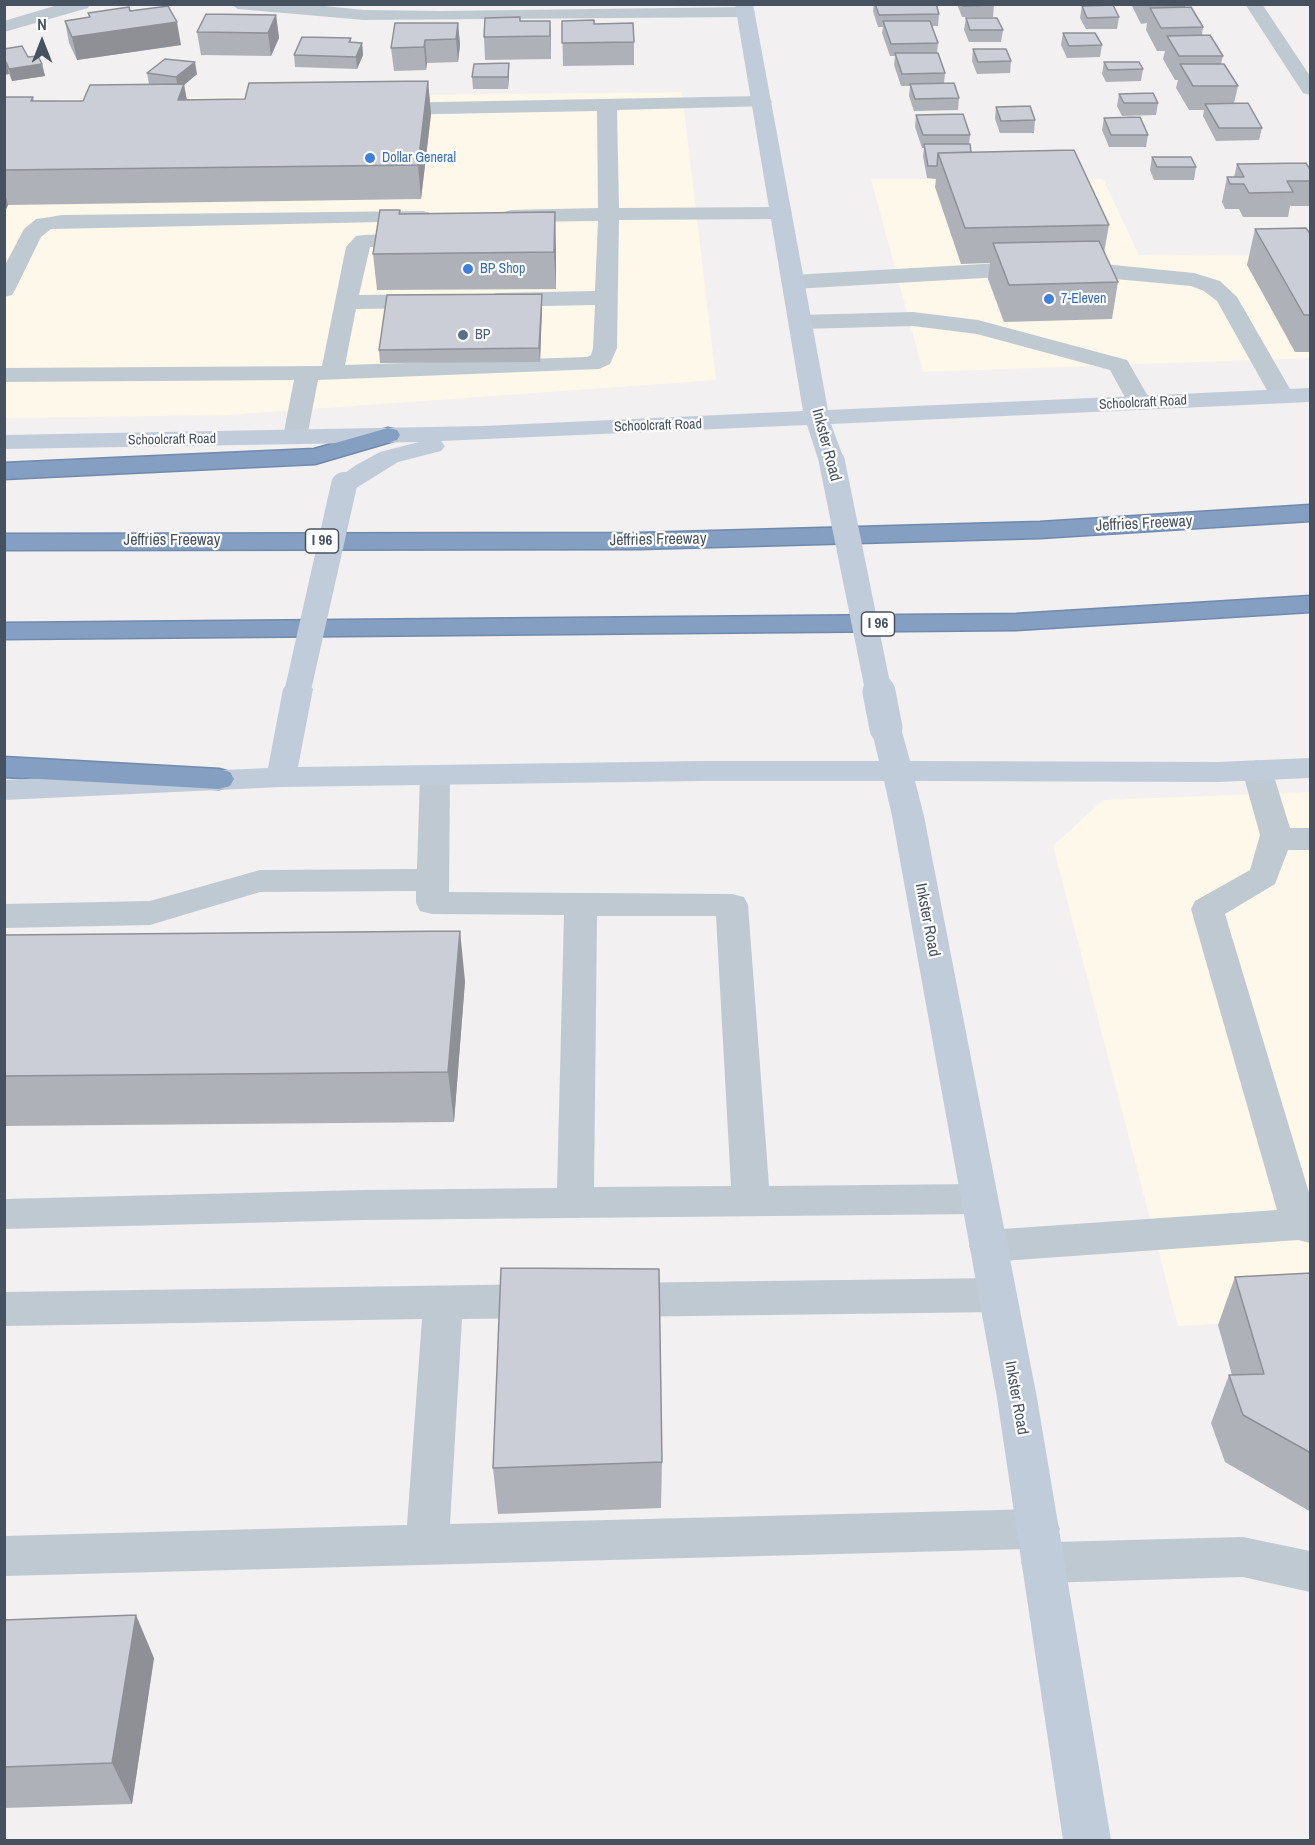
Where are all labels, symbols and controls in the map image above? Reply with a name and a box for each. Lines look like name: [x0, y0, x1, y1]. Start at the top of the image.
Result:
north arrow: [12, 12, 72, 72]
text: N: [37, 13, 47, 35]
place label: Dollar General: [382, 150, 456, 166]
marker: Dollar General: [363, 151, 377, 165]
place label: BP Shop: [480, 261, 525, 277]
marker: BP Shop: [461, 262, 475, 276]
place label: 7-Eleven: [1061, 291, 1106, 307]
marker: 7-Eleven: [1042, 292, 1056, 306]
place label: BP: [475, 327, 490, 343]
marker: BP: [456, 328, 470, 342]
street label: Schoolcraft Road: [1099, 392, 1187, 414]
street label: Inkster Road: [807, 407, 845, 483]
street label: Schoolcraft Road: [614, 416, 702, 436]
street label: Schoolcraft Road: [128, 431, 216, 449]
street label: Jeffries Freeway: [1095, 512, 1193, 536]
road number: I 96: [306, 529, 338, 553]
street label: Jeffries Freeway: [609, 530, 707, 550]
street label: Jeffries Freeway: [124, 531, 220, 551]
road number: I 96: [862, 612, 894, 636]
street label: Inkster Road: [910, 882, 944, 958]
street label: Inkster Road: [1000, 1360, 1032, 1436]

